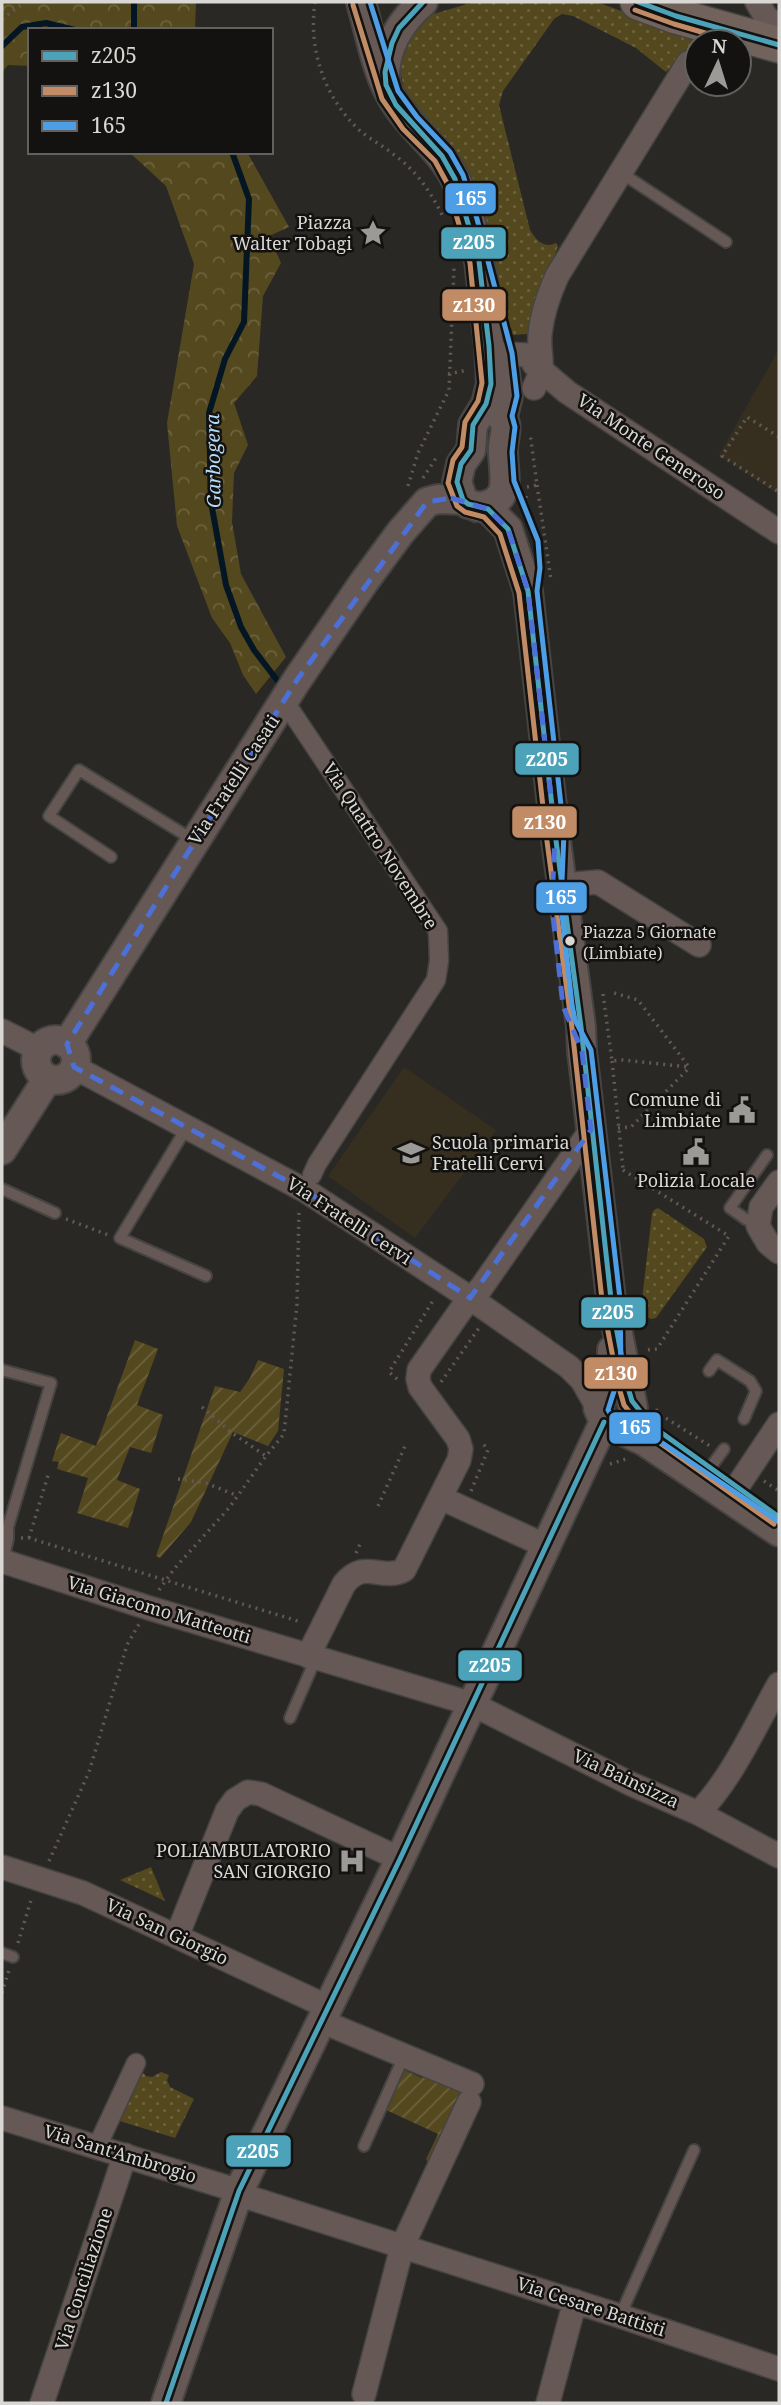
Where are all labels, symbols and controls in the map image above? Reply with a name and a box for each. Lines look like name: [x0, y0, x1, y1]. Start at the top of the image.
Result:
legend: [28, 28, 273, 154]
north arrow: [683, 28, 753, 98]
text: N: [711, 33, 728, 60]
text: z205: [91, 41, 137, 69]
text: z130: [91, 76, 137, 104]
text: 165: [91, 111, 126, 139]
line badge: 165: [444, 182, 497, 215]
text: 165: [455, 185, 487, 211]
place label: Piazza Walter Tobagi: [232, 210, 352, 255]
place icon: Piazza Walter Tobagi: [358, 218, 388, 248]
line badge: z205: [440, 226, 507, 260]
text: z205: [453, 229, 495, 255]
line badge: z130: [441, 288, 507, 322]
text: z130: [453, 292, 495, 318]
street label: Via Monte Generoso: [573, 388, 730, 505]
water label: Garbogera: [199, 414, 227, 508]
street label: Via Fratelli Casati: [182, 710, 284, 849]
line badge: z205: [514, 742, 580, 776]
text: z205: [526, 746, 568, 772]
street label: Via Quattro Novembre: [318, 757, 444, 933]
line badge: z130: [511, 805, 578, 839]
text: z130: [524, 809, 566, 835]
line badge: 165: [535, 881, 588, 914]
text: 165: [545, 884, 577, 910]
place label: Piazza 5 Giornate (Limbiate): [583, 921, 716, 964]
marker: Piazza 5 Giornate (Limbiate): [563, 934, 577, 948]
place label: Comune di Limbiate: [628, 1087, 721, 1132]
public building icon: Comune di Limbiate: [727, 1095, 757, 1125]
place label: Scuola primaria Fratelli Cervi: [432, 1130, 570, 1175]
public building icon: Polizia Locale: [681, 1137, 711, 1167]
school or university icon: Scuola primaria Fratelli Cervi: [396, 1138, 426, 1168]
place label: Polizia Locale: [637, 1168, 755, 1192]
street label: Via Fratelli Cervi: [282, 1171, 417, 1270]
line badge: z205: [580, 1296, 647, 1329]
text: z205: [592, 1299, 634, 1325]
line badge: z130: [583, 1356, 649, 1390]
text: z130: [595, 1360, 637, 1386]
line badge: 165: [608, 1411, 662, 1445]
text: 165: [619, 1414, 651, 1440]
street label: Via Giacomo Matteotti: [64, 1570, 254, 1648]
line badge: z205: [457, 1649, 523, 1682]
text: z205: [469, 1652, 511, 1678]
street label: Via Bainsizza: [570, 1743, 683, 1813]
place label: POLIAMBULATORIO SAN GIORGIO: [156, 1838, 331, 1883]
hospital icon: POLIAMBULATORIO SAN GIORGIO: [337, 1846, 367, 1876]
street label: Via San Giorgio: [102, 1892, 232, 1970]
street label: Via Sant'Ambrogio: [41, 2118, 200, 2188]
line badge: z205: [225, 2134, 292, 2168]
text: z205: [237, 2138, 279, 2164]
street label: Via Conciliazione: [49, 2204, 117, 2353]
street label: Via Cesare Battisti: [514, 2271, 669, 2341]

